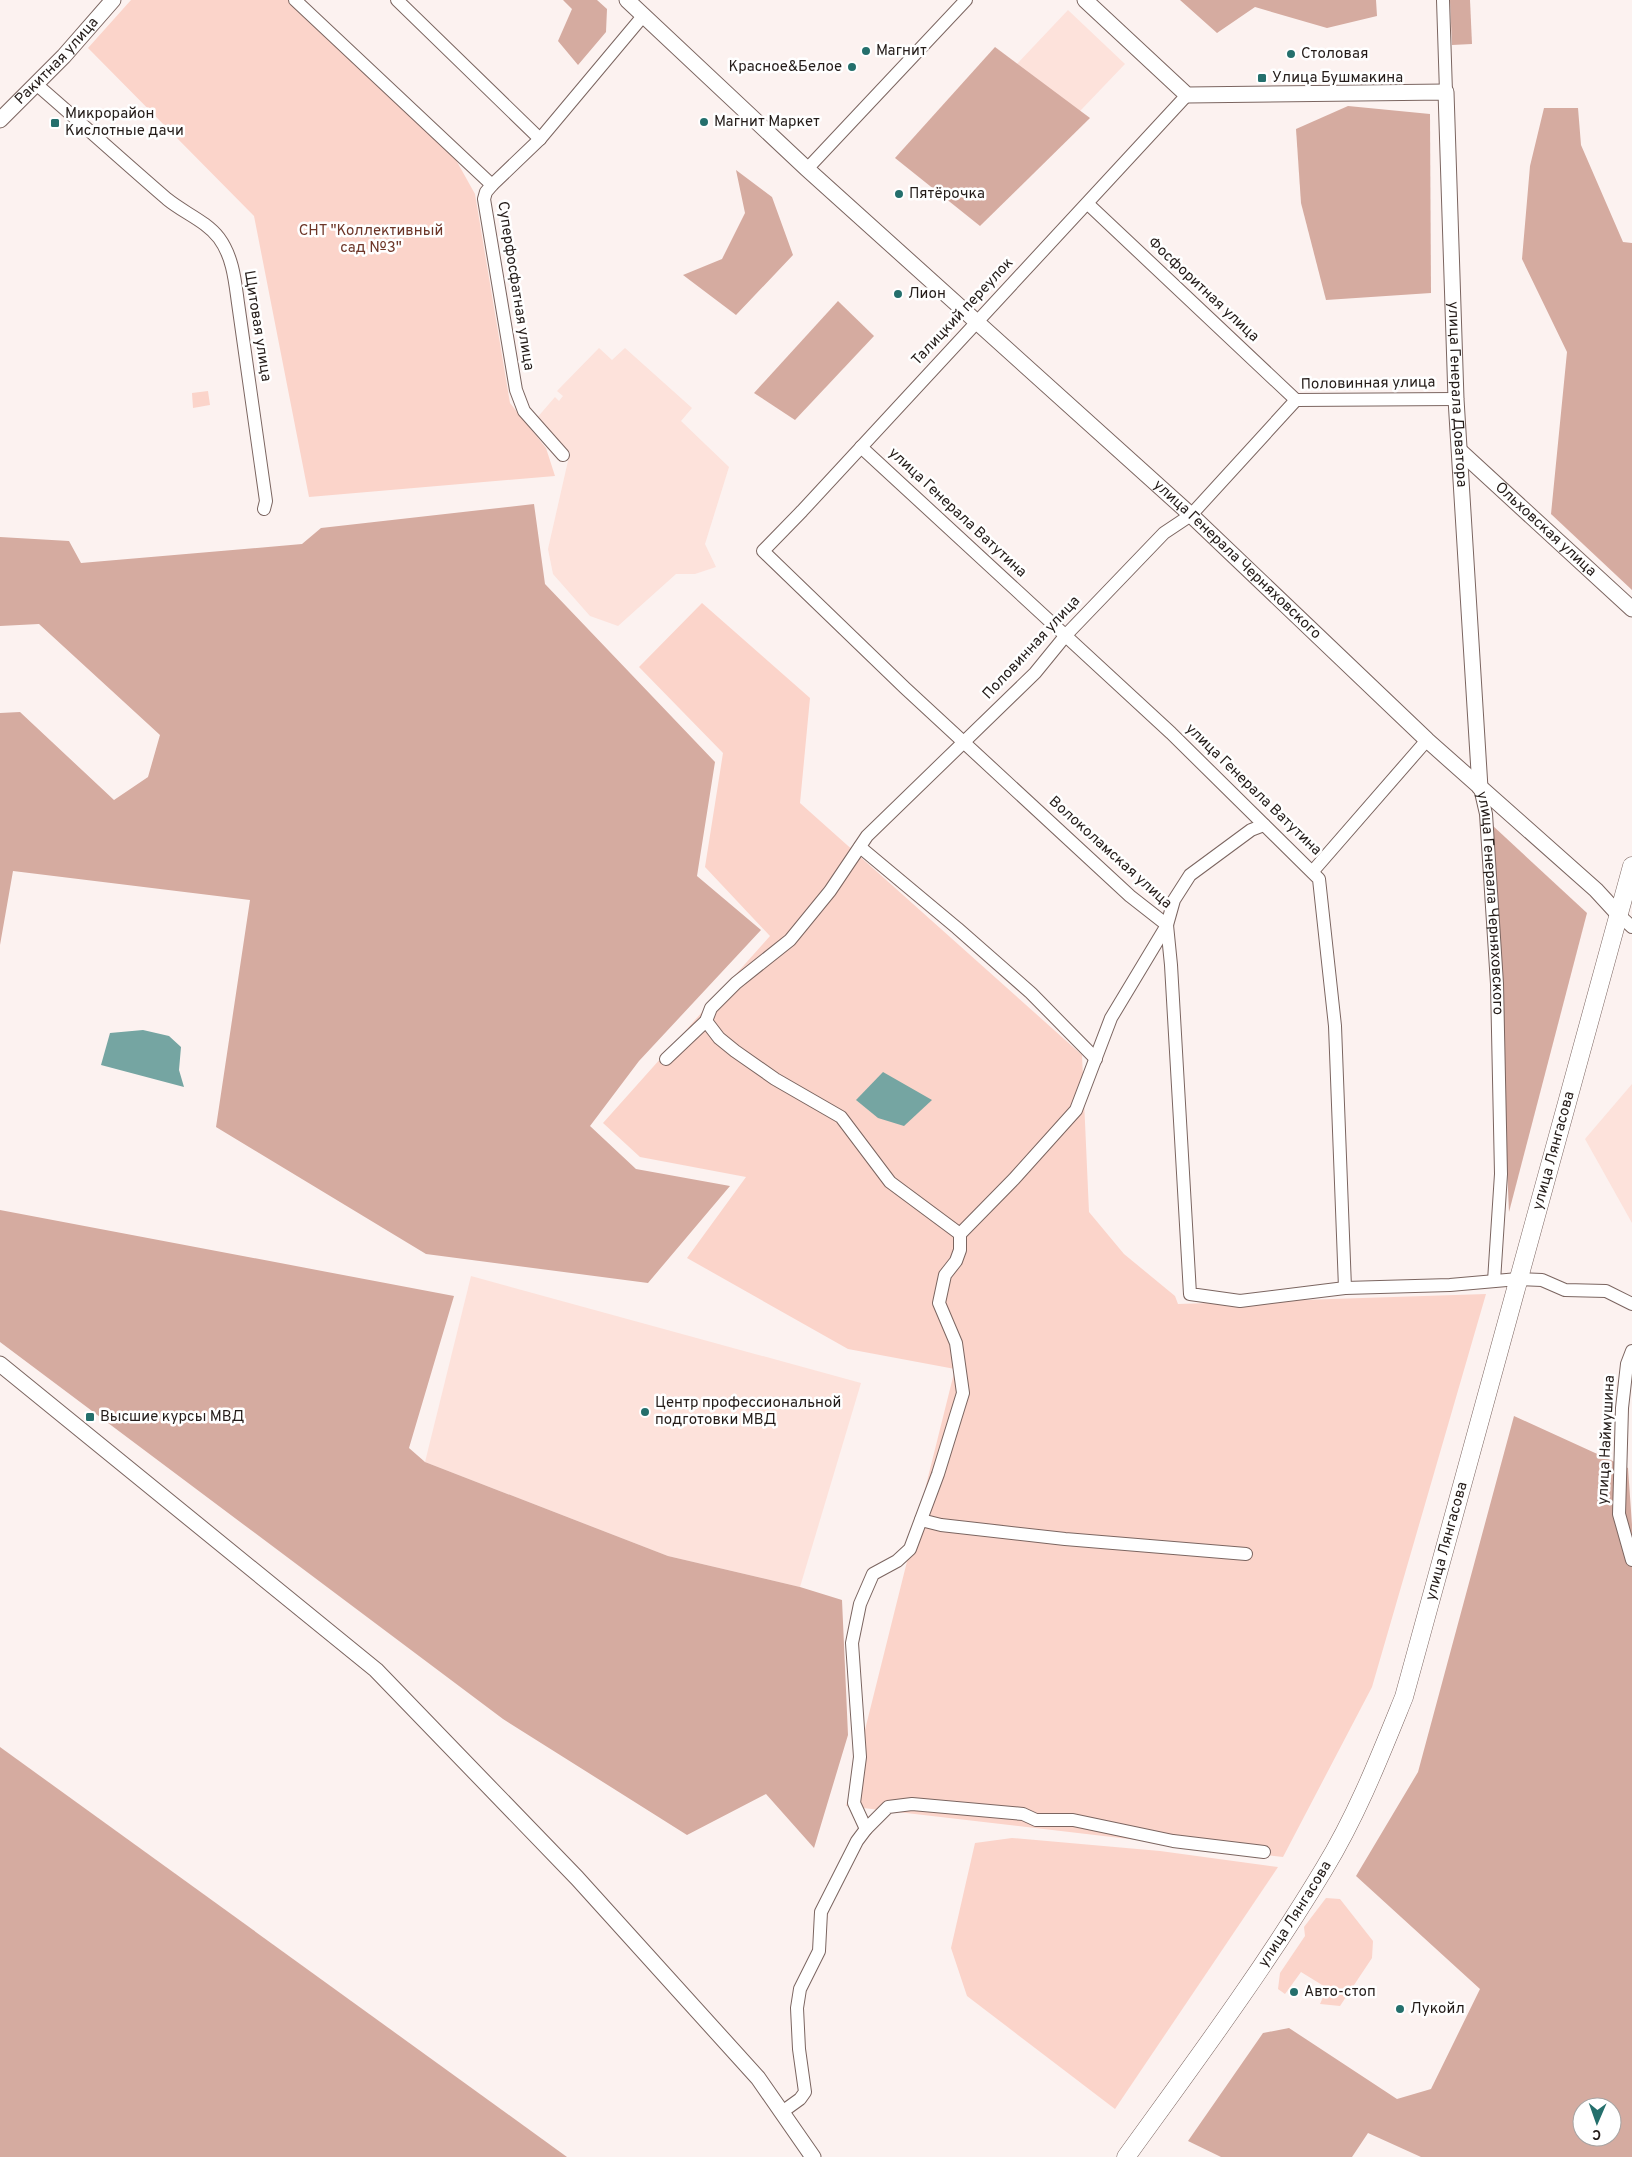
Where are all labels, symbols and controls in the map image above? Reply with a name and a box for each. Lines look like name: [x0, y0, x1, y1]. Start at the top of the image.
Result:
street label: Ракитная улица: [11, 13, 103, 109]
place label: Магнит: [876, 42, 927, 61]
marker: Магнит: [860, 45, 872, 57]
place label: Столовая: [1301, 45, 1368, 64]
marker: Столовая: [1285, 48, 1297, 60]
place label: Красное&Белое: [728, 58, 842, 77]
marker: Красное&Белое: [846, 61, 858, 73]
place label: Улица Бушмакина: [1272, 69, 1403, 88]
marker: Улица Бушмакина: [1256, 72, 1268, 84]
place label: Микрорайон Кислотные дачи: [65, 105, 184, 141]
place label: Магнит Маркет: [714, 113, 820, 132]
marker: Магнит Маркет: [698, 116, 710, 128]
marker: Микрорайон Кислотные дачи: [49, 117, 61, 129]
place label: Пятёрочка: [909, 185, 985, 204]
marker: Пятёрочка: [893, 188, 905, 200]
street label: Суперфосфатная улица: [492, 200, 538, 372]
park label: СНТ "Коллективный сад №3": [299, 222, 443, 258]
street label: Фосфоритная улица: [1143, 234, 1263, 346]
street label: Талицкий переулок: [908, 254, 1018, 370]
street label: Щитовая улица: [239, 269, 275, 383]
place label: Лион: [908, 285, 946, 304]
marker: Лион: [892, 288, 904, 300]
street label: улица Генерала Доватора: [1443, 301, 1471, 488]
street label: Половинная улица: [1300, 373, 1436, 395]
street label: улица Генерала Ватутина: [884, 444, 1030, 582]
street label: улица Генерала Черняховского: [1149, 476, 1325, 644]
street label: Ольховская улица: [1491, 478, 1600, 581]
street label: Половинная улица: [979, 592, 1085, 704]
street label: улица Генерала Ватутина: [1181, 720, 1325, 860]
street label: улица Генерала Черняховского: [1472, 790, 1507, 1015]
street label: Волоколамская улица: [1044, 793, 1176, 913]
street label: улица Лянгасова: [1529, 1089, 1579, 1212]
street label: улица Наймушина: [1594, 1375, 1620, 1505]
place label: Центр профессиональной подготовки МВД: [655, 1394, 841, 1430]
marker: Центр профессиональной подготовки МВД: [639, 1406, 651, 1418]
place label: Высшие курсы МВД: [100, 1408, 245, 1427]
marker: Высшие курсы МВД: [84, 1411, 96, 1423]
street label: улица Лянгасова: [1421, 1480, 1472, 1603]
street label: улица Лянгасова: [1254, 1858, 1336, 1971]
place label: Авто-стоп: [1304, 1983, 1376, 2002]
marker: Авто-стоп: [1288, 1986, 1300, 1998]
place label: Лукойл: [1410, 2000, 1465, 2019]
marker: Лукойл: [1394, 2003, 1406, 2015]
north arrow: [1572, 2097, 1622, 2147]
text: С: [1592, 2125, 1601, 2142]

